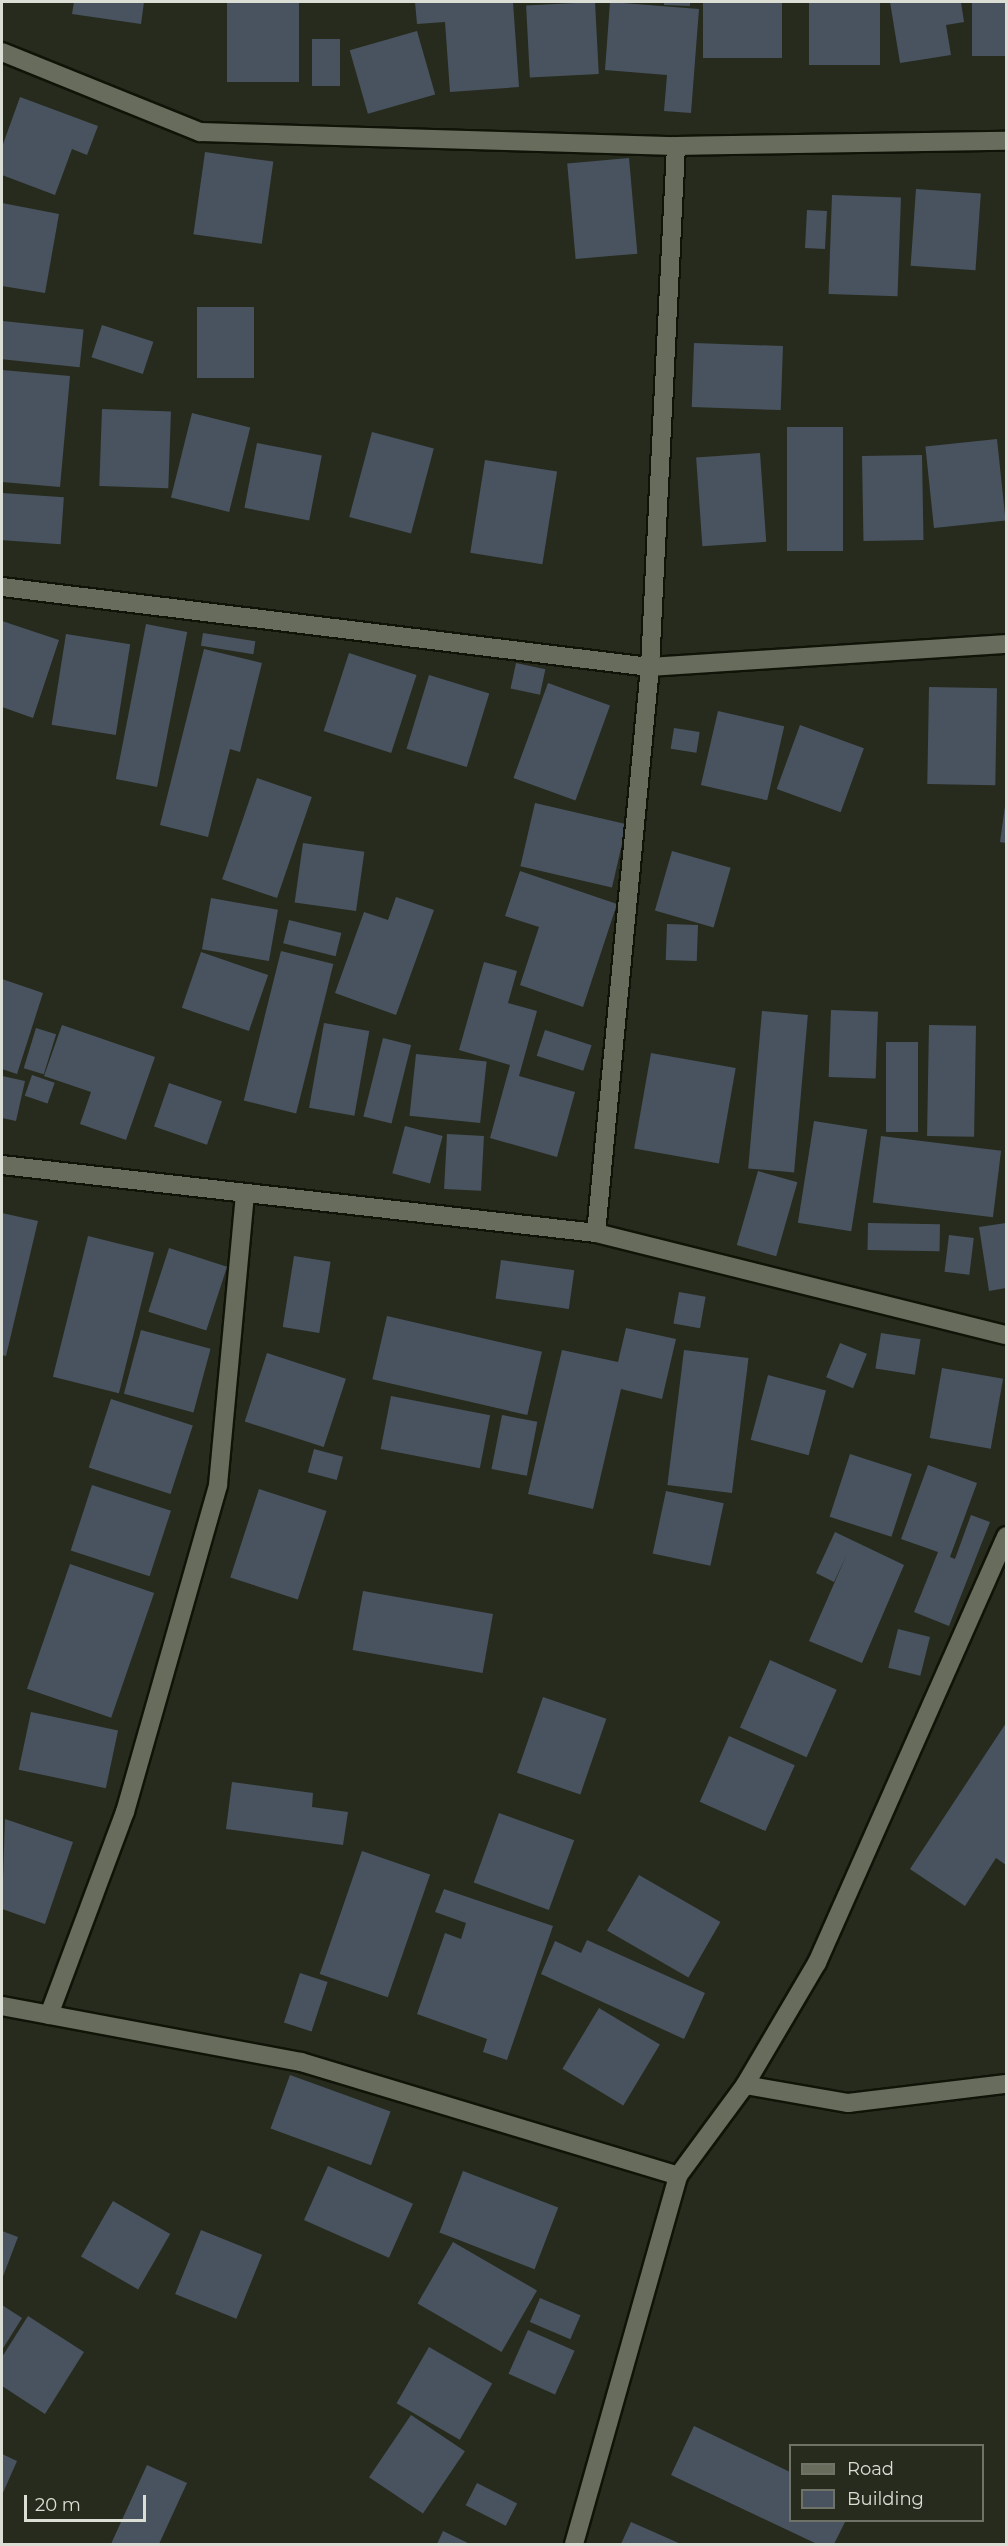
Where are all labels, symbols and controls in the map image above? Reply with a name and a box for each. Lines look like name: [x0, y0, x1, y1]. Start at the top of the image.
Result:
legend: [789, 2444, 984, 2522]
text: Road: [847, 2458, 894, 2480]
scale bar: [27, 2483, 148, 2521]
text: Building: [847, 2488, 924, 2510]
text: 20 m: [35, 2494, 81, 2516]

